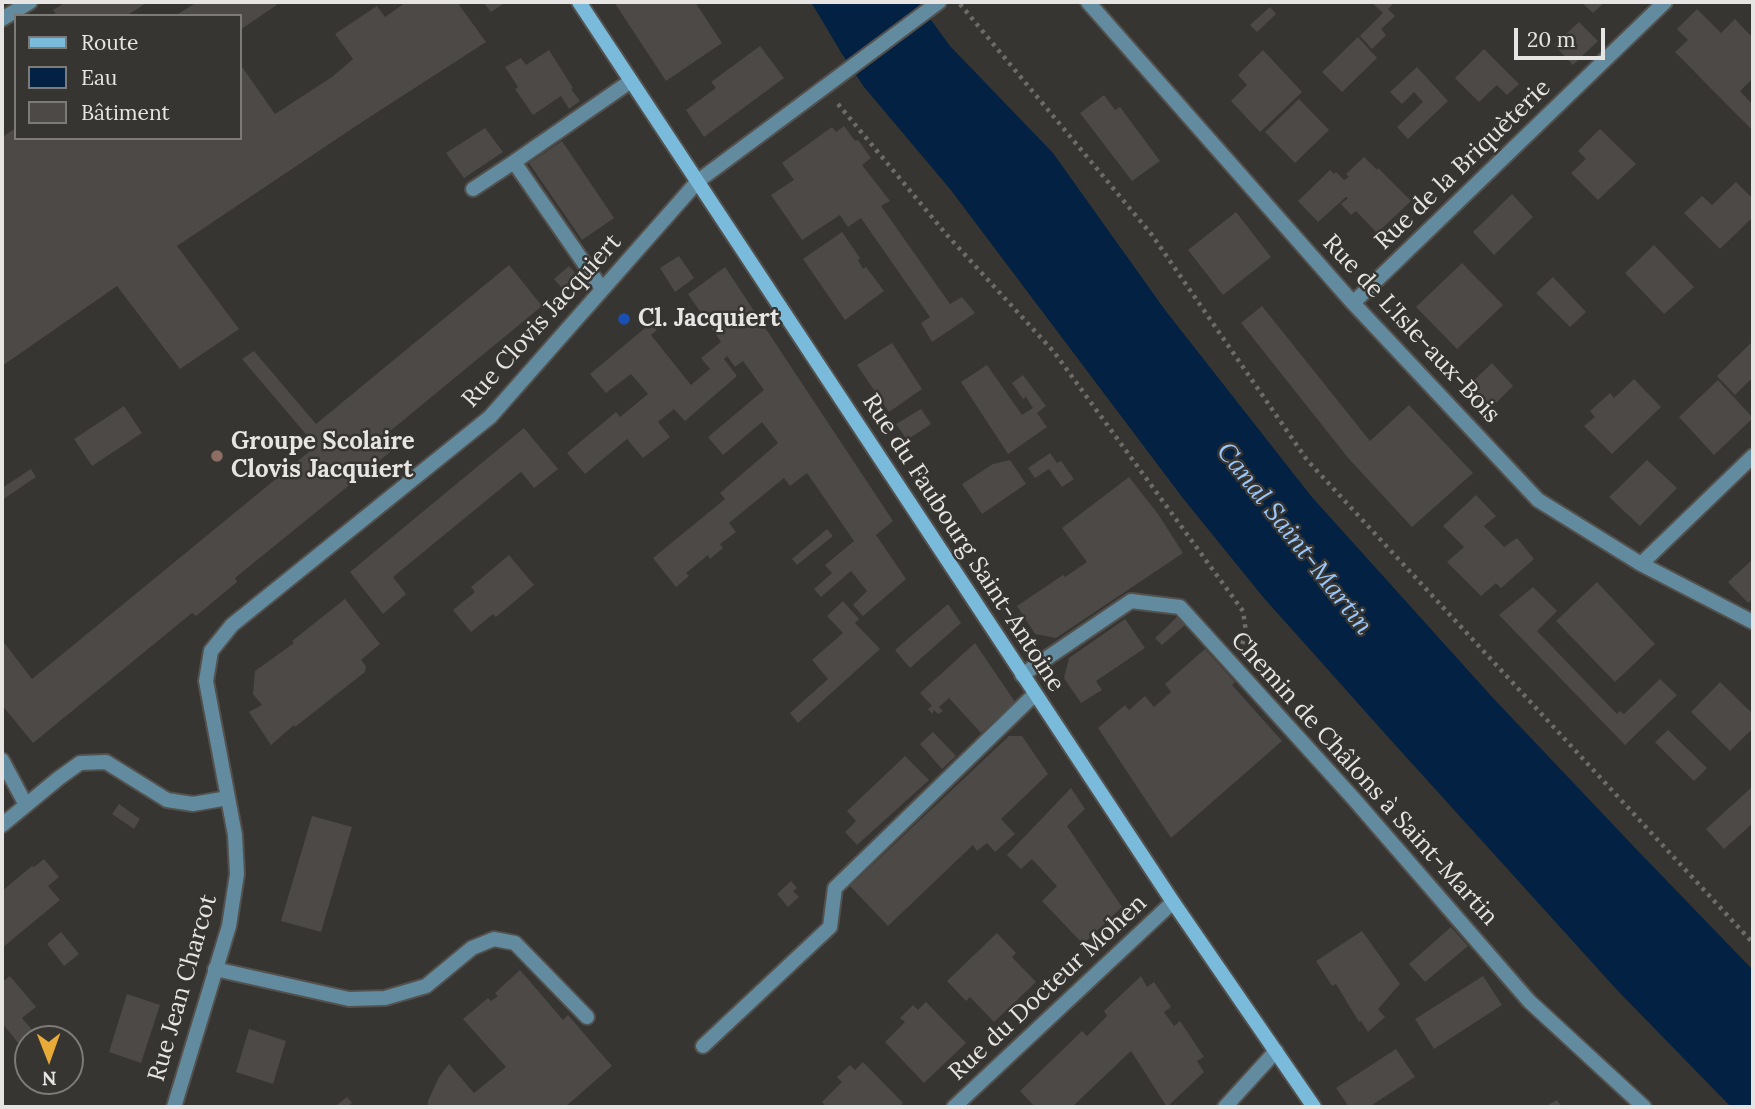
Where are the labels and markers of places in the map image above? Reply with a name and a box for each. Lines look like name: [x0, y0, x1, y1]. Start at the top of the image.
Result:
place label: Cl. Jacquiert: [638, 305, 780, 333]
marker: Cl. Jacquiert: [616, 311, 632, 327]
place label: Groupe Scolaire Clovis Jacquiert: [231, 428, 415, 484]
marker: Groupe Scolaire Clovis Jacquiert: [209, 448, 225, 464]

